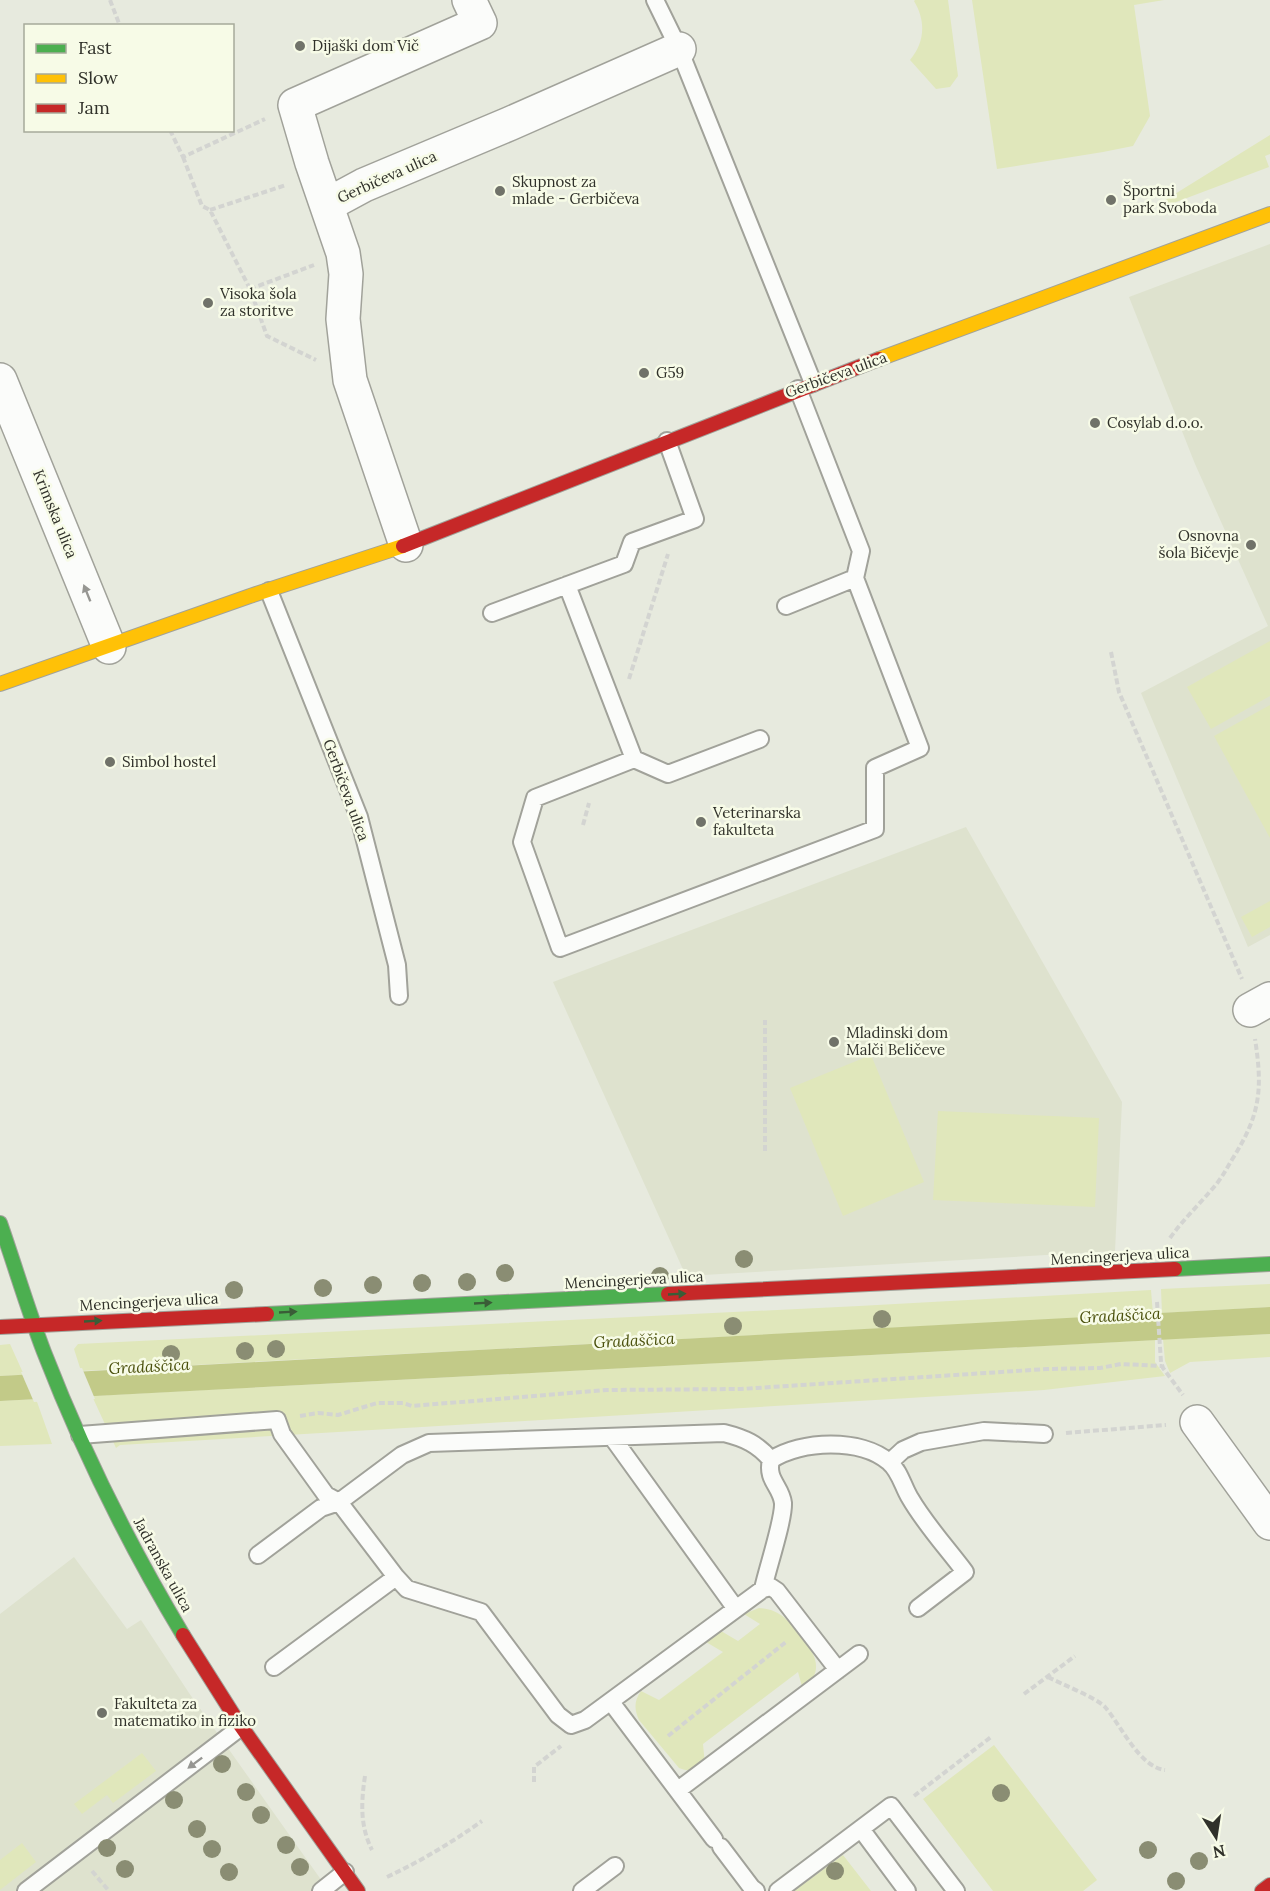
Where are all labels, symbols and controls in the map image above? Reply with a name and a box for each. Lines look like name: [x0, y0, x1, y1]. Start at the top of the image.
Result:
legend: [24, 24, 234, 132]
text: Fast: [78, 36, 112, 59]
place label: Dijaški dom Vič: [312, 36, 419, 55]
marker: Dijaški dom Vič: [293, 39, 307, 53]
text: Slow: [78, 66, 118, 89]
text: Jam: [77, 96, 110, 119]
street label: Gerbičeva ulica: [334, 146, 440, 207]
place label: Skupnost za mlade - Gerbičeva: [512, 172, 640, 208]
place label: Športni park Svoboda: [1123, 181, 1217, 217]
marker: Skupnost za mlade - Gerbičeva: [493, 184, 507, 198]
marker: Športni park Svoboda: [1104, 193, 1118, 207]
place label: Visoka šola za storitve: [219, 284, 297, 320]
marker: Visoka šola za storitve: [201, 296, 215, 310]
street label: Gerbičeva ulica: [782, 347, 890, 402]
place label: G59: [656, 363, 684, 382]
marker: G59: [637, 366, 651, 380]
place label: Cosylab d.o.o.: [1107, 413, 1203, 432]
marker: Cosylab d.o.o.: [1088, 416, 1102, 430]
street label: Krimska ulica: [29, 467, 82, 561]
place label: Osnovna šola Bičevje: [1159, 526, 1239, 562]
marker: Osnovna šola Bičevje: [1244, 538, 1258, 552]
one-way arrow: [82, 584, 92, 602]
street label: Gerbičeva ulica: [319, 736, 374, 844]
place label: Simbol hostel: [122, 752, 216, 771]
marker: Simbol hostel: [103, 755, 117, 769]
place label: Veterinarska fakulteta: [712, 803, 801, 839]
marker: Veterinarska fakulteta: [694, 815, 708, 829]
place label: Mladinski dom Malči Beličeve: [846, 1023, 948, 1059]
marker: Mladinski dom Malči Beličeve: [827, 1035, 841, 1049]
street label: Mencingerjeva ulica: [1050, 1242, 1190, 1269]
street label: Mencingerjeva ulica: [564, 1266, 704, 1293]
street label: Mencingerjeva ulica: [79, 1288, 219, 1315]
one-way arrow: [668, 1290, 687, 1299]
one-way arrow: [473, 1299, 492, 1308]
water label: Gradaščica: [1079, 1303, 1161, 1327]
one-way arrow: [278, 1307, 297, 1316]
one-way arrow: [84, 1316, 103, 1325]
water label: Gradaščica: [593, 1328, 675, 1352]
water label: Gradaščica: [108, 1354, 190, 1378]
street label: Jadranska ulica: [129, 1513, 197, 1615]
place label: Fakulteta za matematiko in fiziko: [114, 1694, 256, 1730]
marker: Fakulteta za matematiko in fiziko: [95, 1706, 109, 1720]
one-way arrow: [187, 1756, 202, 1768]
north arrow: [1186, 1807, 1246, 1867]
text: N: [1211, 1841, 1227, 1863]

